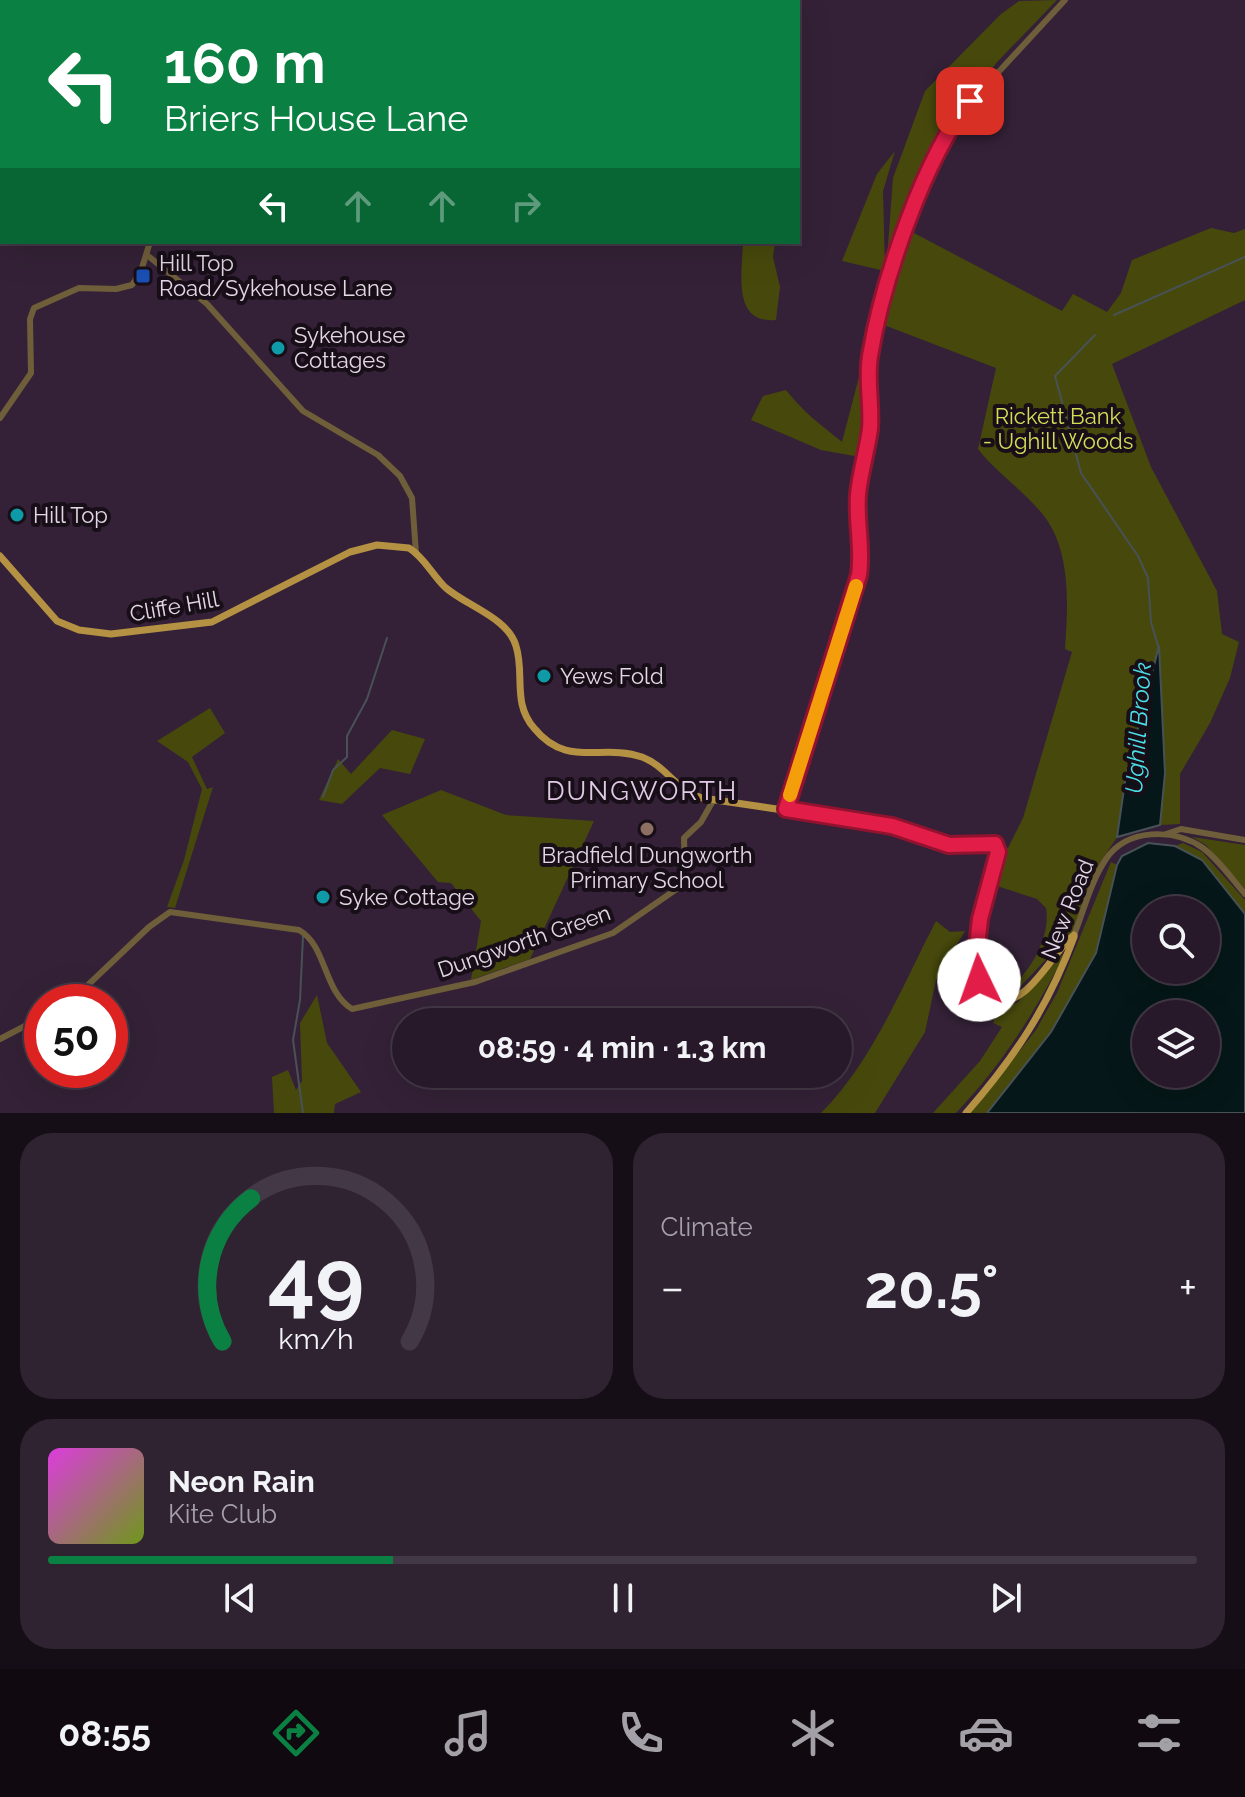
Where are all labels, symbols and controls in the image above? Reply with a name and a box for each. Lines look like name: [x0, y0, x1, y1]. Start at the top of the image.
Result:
text: 160 m: [164, 30, 326, 96]
icon: left: [32, 32, 136, 136]
pin: [936, 67, 1004, 135]
icon: arrive: [948, 79, 992, 123]
text: Briers House Lane: [164, 97, 468, 139]
icon: left: [252, 184, 296, 228]
icon: ahead: [336, 184, 380, 228]
icon: ahead: [420, 184, 464, 228]
icon: right: [504, 184, 548, 228]
place label: Hill Top Road/Sykehouse Lane: [159, 250, 393, 301]
marker: Hill Top Road/Sykehouse Lane: [134, 267, 152, 285]
place label: Sykehouse Cottages: [294, 322, 405, 373]
marker: Sykehouse Cottages: [269, 339, 287, 357]
park label: Rickett Bank - Ughill Woods: [983, 403, 1133, 454]
place label: Hill Top: [33, 502, 108, 528]
marker: Hill Top: [8, 506, 26, 524]
street label: Cliffe Hill: [127, 585, 221, 627]
water label: Ughill Brook: [1119, 661, 1157, 795]
place label: Yews Fold: [560, 663, 664, 689]
marker: Yews Fold: [535, 667, 553, 685]
district label: DUNGWORTH: [546, 776, 738, 806]
marker: Bradfield Dungworth Primary School: [638, 820, 656, 838]
place label: Bradfield Dungworth Primary School: [542, 842, 753, 893]
street label: New Road: [1035, 855, 1099, 963]
place label: Syke Cottage: [339, 884, 475, 910]
marker: Syke Cottage: [314, 888, 332, 906]
map controls: [1132, 896, 1220, 1088]
button: search: [1132, 896, 1220, 984]
street label: Dungworth Green: [434, 899, 614, 983]
position arrow: [937, 938, 1021, 1022]
speed limit sign: 50: [24, 984, 128, 1088]
button: layers: [1132, 1000, 1220, 1088]
text: 08:59 · 4 min · 1.3 km: [478, 1030, 766, 1065]
text: Climate: [661, 1212, 753, 1242]
text: 49: [268, 1230, 365, 1327]
text: 20.5°: [864, 1252, 999, 1322]
text: −: [661, 1262, 684, 1313]
text: +: [1179, 1262, 1197, 1313]
text: km/h: [279, 1322, 354, 1356]
text: Neon Rain: [168, 1464, 315, 1499]
text: Kite Club: [168, 1499, 277, 1529]
icon: previous: [218, 1576, 262, 1620]
icon: pause: [601, 1576, 645, 1620]
icon: next: [984, 1576, 1028, 1620]
icon: directions: [268, 1705, 324, 1761]
icon: music: [440, 1705, 496, 1761]
icon: phone: [613, 1705, 669, 1761]
icon: climate: [785, 1705, 841, 1761]
icon: car: [958, 1705, 1014, 1761]
icon: filters: [1131, 1705, 1187, 1761]
text: 08:55: [58, 1712, 151, 1754]

